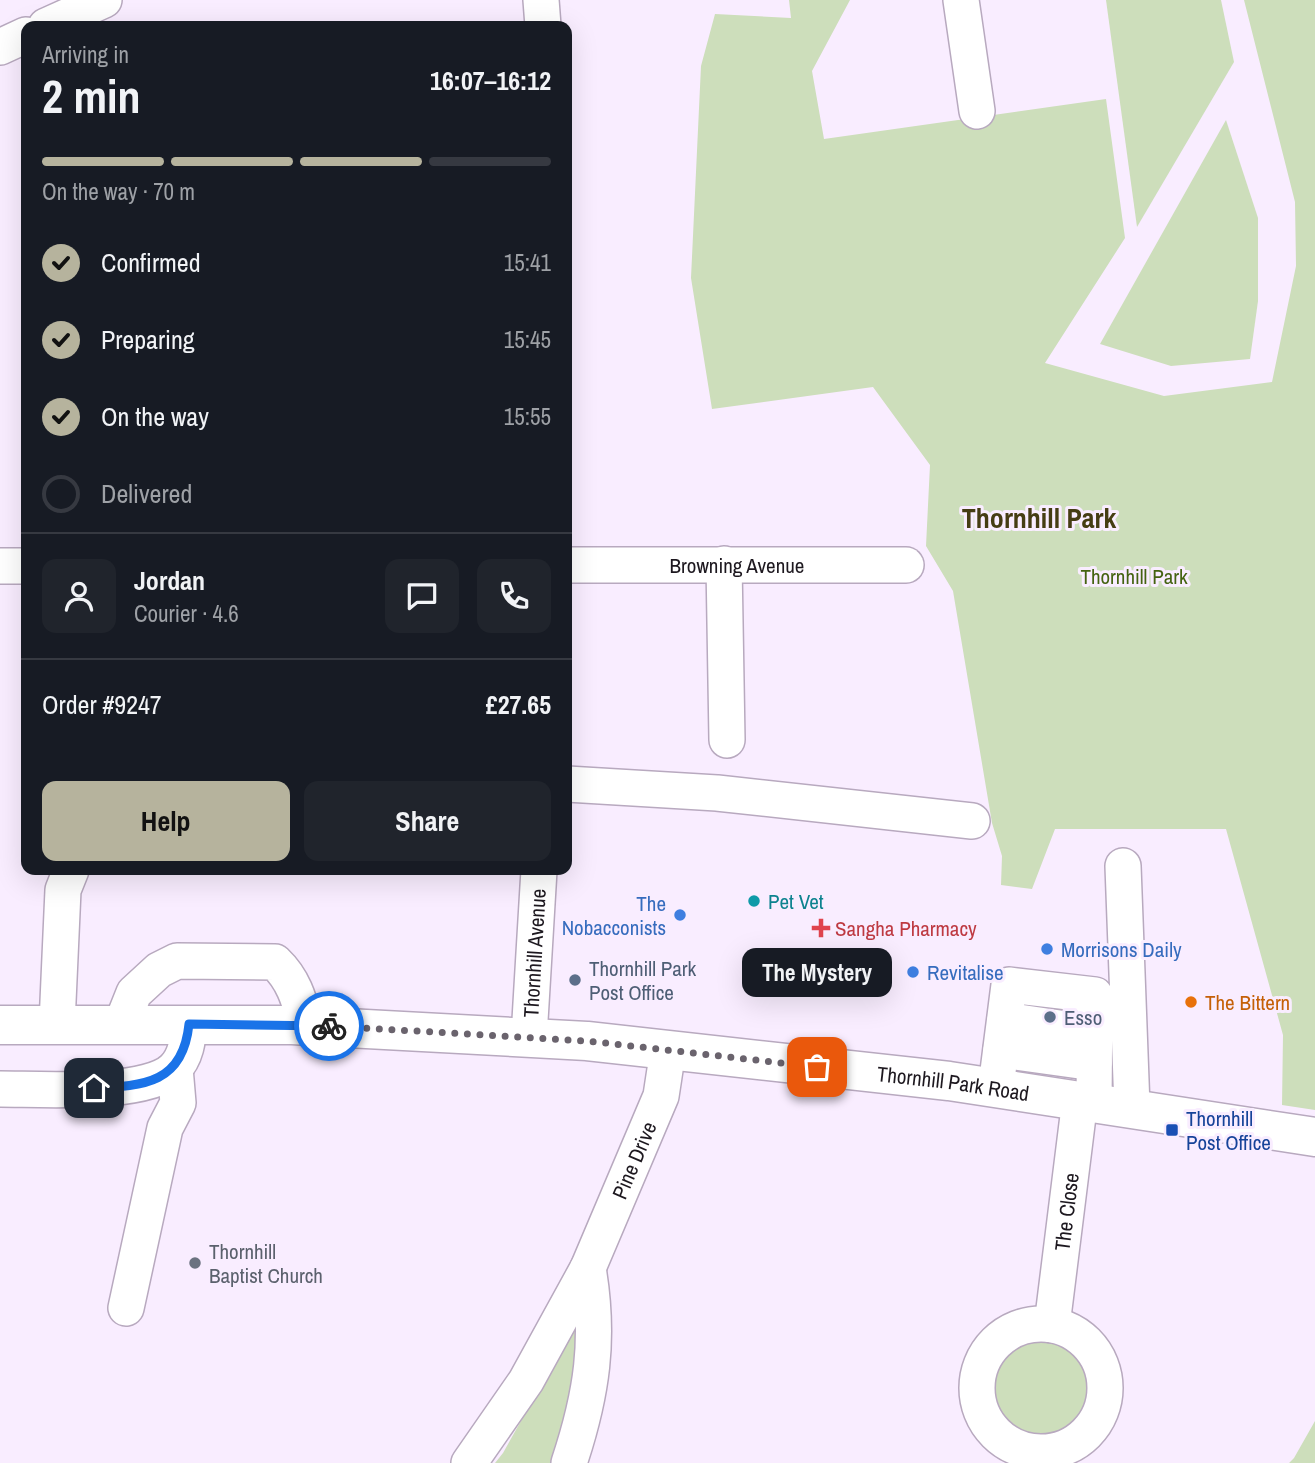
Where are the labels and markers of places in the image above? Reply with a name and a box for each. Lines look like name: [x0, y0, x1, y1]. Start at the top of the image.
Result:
place label: Pet Vet: [768, 887, 824, 916]
place label: The Nobacconists: [562, 889, 666, 942]
marker: Pet Vet: [746, 893, 762, 909]
marker: The Nobacconists: [672, 907, 688, 923]
place label: Sangha Pharmacy: [835, 914, 977, 943]
marker: Sangha Pharmacy: [813, 920, 829, 936]
place label: Morrisons Daily: [1061, 935, 1182, 964]
marker: Morrisons Daily: [1039, 941, 1055, 957]
callout: The Mystery: [742, 948, 892, 997]
place label: Thornhill Park Post Office: [589, 954, 697, 1007]
place label: Revitalise: [927, 958, 1004, 987]
marker: Revitalise: [905, 964, 921, 980]
marker: Thornhill Park Post Office: [567, 972, 583, 988]
place label: The Bittern: [1205, 988, 1290, 1017]
marker: The Bittern: [1183, 994, 1199, 1010]
place label: Esso: [1064, 1003, 1102, 1032]
marker: Esso: [1042, 1009, 1058, 1025]
pin: [787, 1037, 847, 1097]
pin: [64, 1058, 124, 1118]
place label: Thornhill Post Office: [1186, 1104, 1271, 1157]
marker: Thornhill Post Office: [1164, 1122, 1180, 1138]
place label: Thornhill Baptist Church: [209, 1237, 323, 1290]
marker: Thornhill Baptist Church: [187, 1255, 203, 1271]

